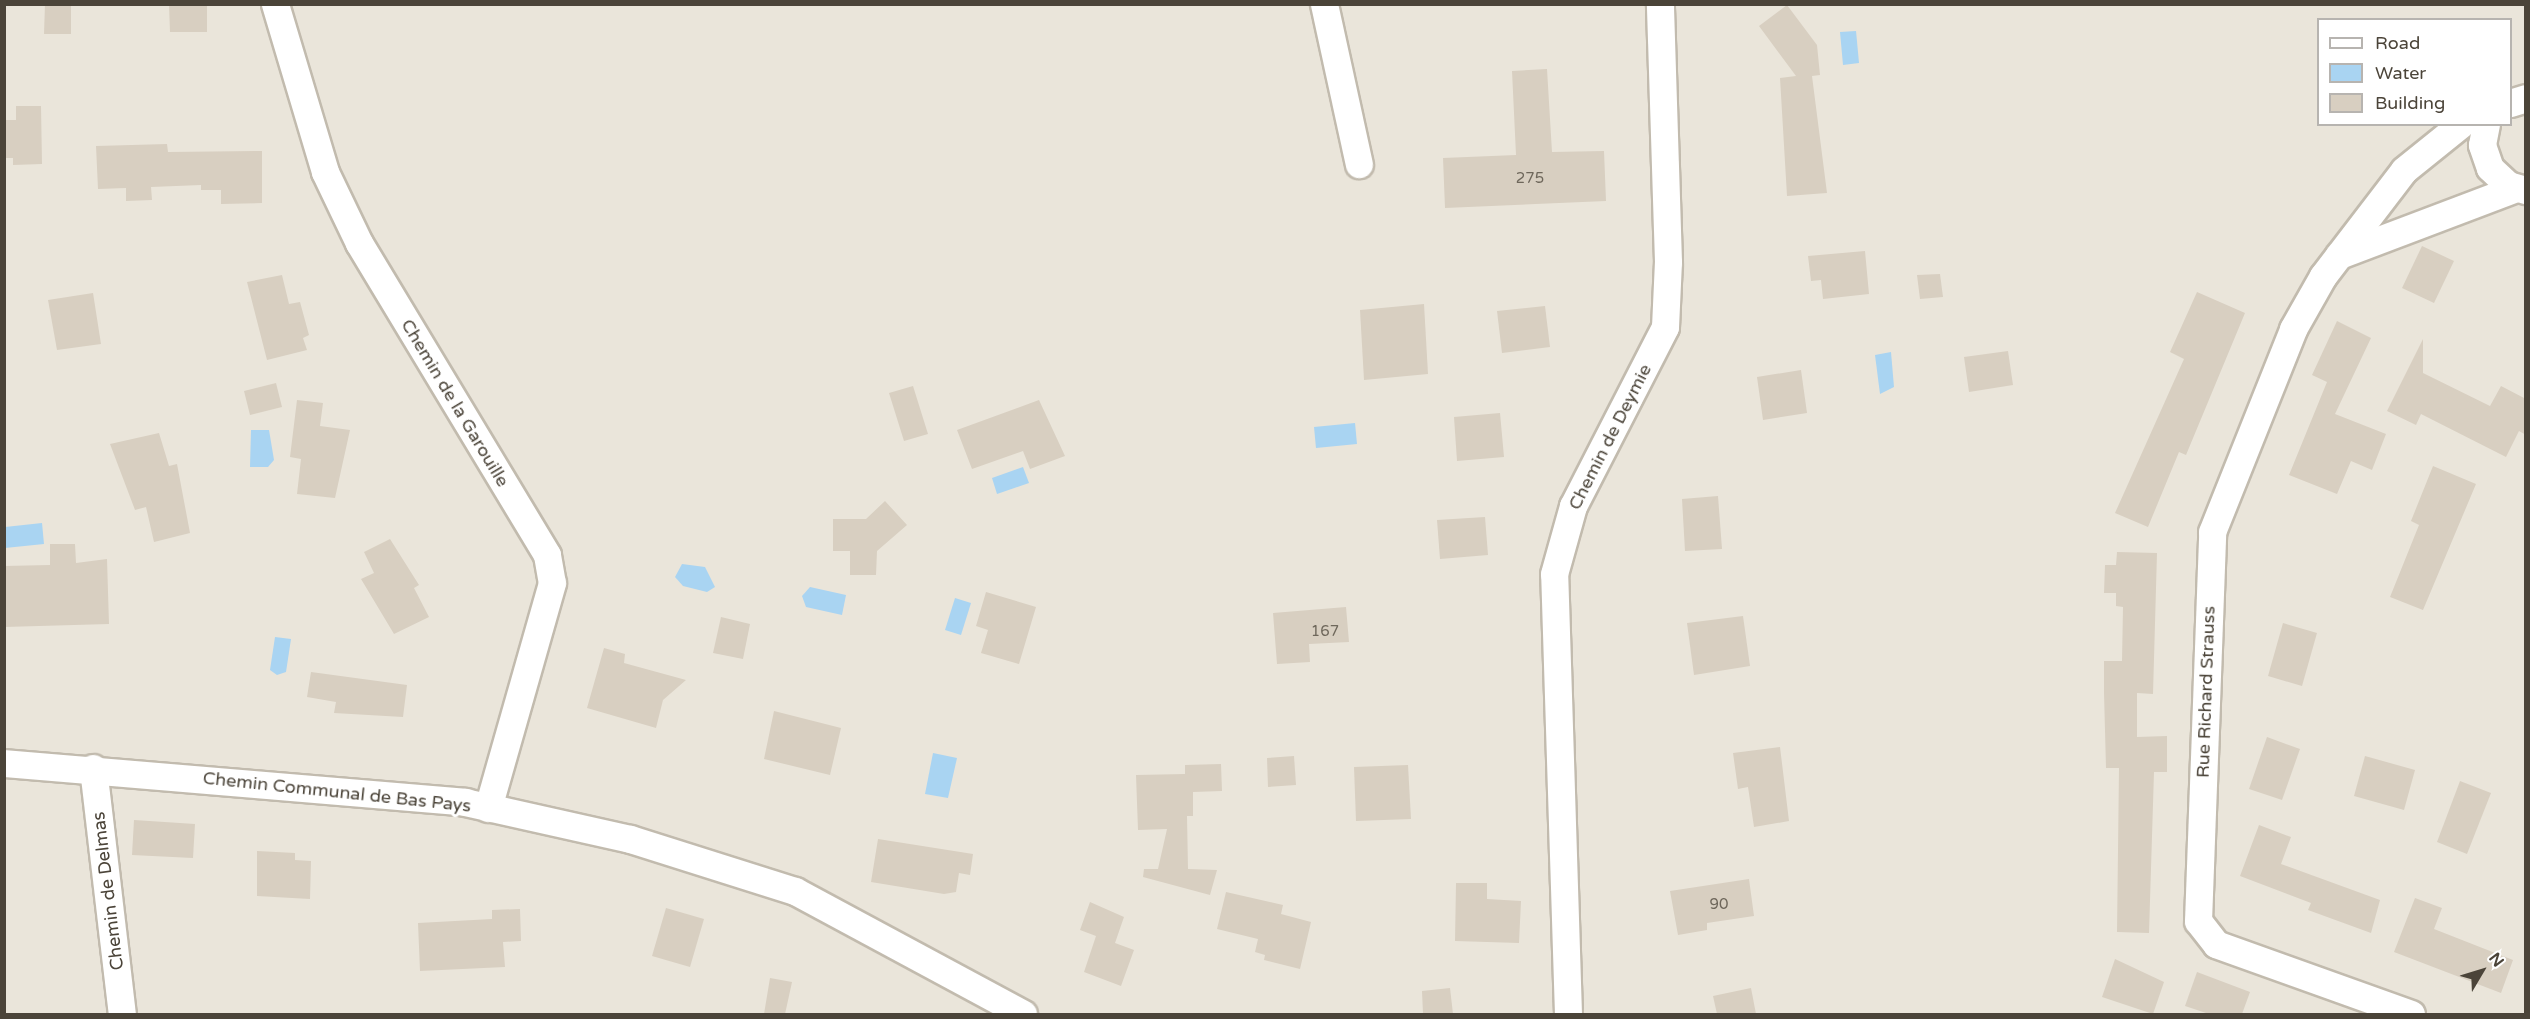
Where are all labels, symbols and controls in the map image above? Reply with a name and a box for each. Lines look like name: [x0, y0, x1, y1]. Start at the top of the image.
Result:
legend: [2317, 18, 2512, 126]
text: Road: [2375, 32, 2420, 54]
text: Water: [2375, 62, 2426, 84]
text: Building: [2375, 92, 2445, 114]
house number: 275: [1516, 170, 1544, 188]
street label: Chemin de la Garouille: [396, 315, 514, 491]
street label: Chemin de Deymie: [1564, 361, 1656, 513]
street label: Rue Richard Strauss: [2192, 606, 2220, 778]
house number: 167: [1311, 623, 1339, 641]
street label: Chemin Communal de Bas Pays: [202, 767, 472, 817]
street label: Chemin de Delmas: [88, 810, 128, 972]
house number: 90: [1710, 896, 1728, 914]
north arrow: [2452, 941, 2512, 1001]
text: N: [2484, 949, 2508, 971]

